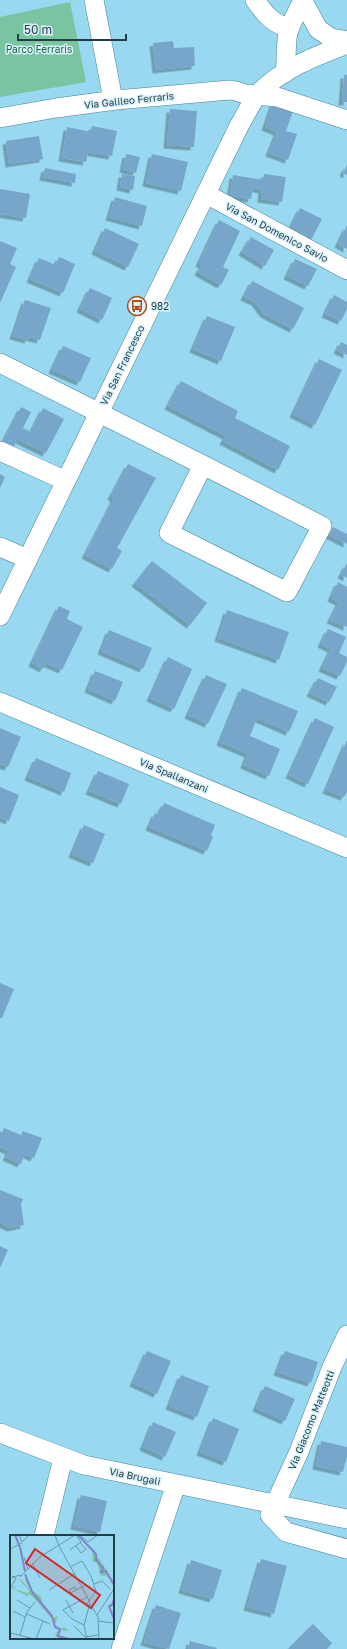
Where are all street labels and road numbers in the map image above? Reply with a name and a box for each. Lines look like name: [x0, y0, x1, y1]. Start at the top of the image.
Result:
street label: Via Galileo Ferraris: [83, 89, 175, 111]
street label: Via San Domenico Savio: [224, 200, 330, 264]
street label: Via San Francesco: [97, 323, 147, 407]
street label: Via Spallanzani: [138, 755, 210, 795]
street label: Via Giacomo Matteotti: [286, 1369, 336, 1471]
street label: Via Brugali: [108, 1465, 162, 1487]

